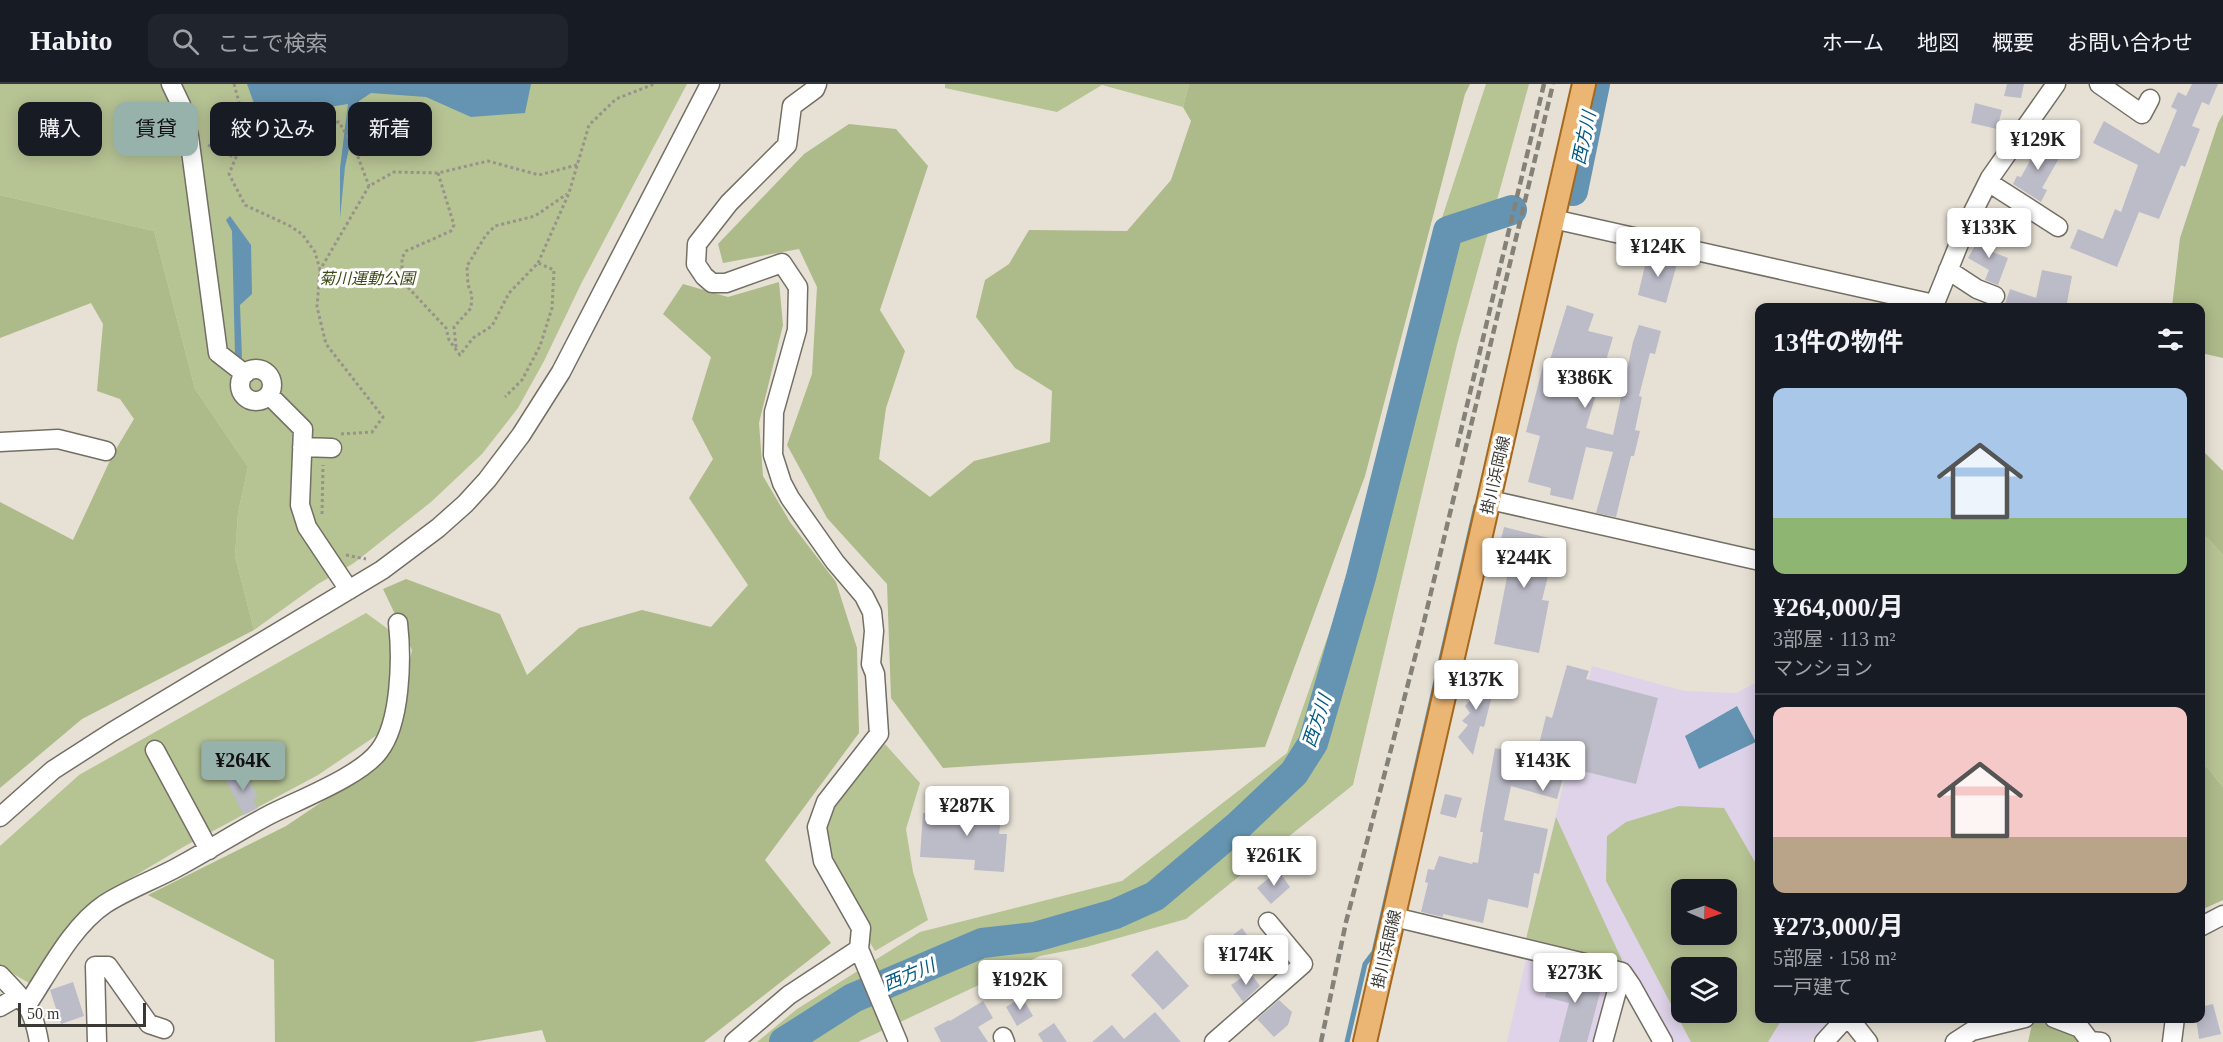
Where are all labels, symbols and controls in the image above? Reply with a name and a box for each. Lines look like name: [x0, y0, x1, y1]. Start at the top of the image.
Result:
search box: [148, 14, 568, 68]
text: Habito: [30, 25, 112, 56]
icon: search: [169, 25, 202, 58]
text: ここで検索: [217, 31, 327, 56]
text: ホーム: [1822, 31, 1884, 55]
text: 地図: [1917, 31, 1959, 55]
text: 概要: [1992, 31, 2034, 55]
text: お問い合わせ: [2067, 31, 2193, 55]
chip: 購入: [18, 102, 102, 156]
chip: 賃貸: [114, 102, 198, 156]
chip: 絞り込み: [210, 102, 336, 156]
chip: 新着: [348, 102, 432, 156]
water label: 西方川: [1569, 108, 1600, 166]
pin: ¥129K: [1996, 120, 2080, 171]
text: ¥129K: [2010, 128, 2066, 150]
pin: ¥133K: [1947, 208, 2031, 259]
text: ¥133K: [1961, 216, 2017, 238]
pin: ¥124K: [1616, 227, 1700, 278]
text: ¥124K: [1630, 235, 1686, 257]
park label: 菊川運動公園: [319, 270, 417, 287]
icon: filters: [2154, 323, 2187, 356]
text: 13件の物件: [1773, 328, 1903, 357]
pin: ¥386K: [1543, 358, 1627, 409]
text: ¥386K: [1557, 366, 1613, 388]
icon: home: [1926, 427, 2034, 535]
street label: 掛川浜岡線: [1478, 434, 1513, 516]
pin: ¥244K: [1482, 538, 1566, 589]
text: ¥244K: [1496, 546, 1552, 568]
text: ¥264,000/月: [1773, 593, 1904, 622]
text: 3部屋 · 113 m²: [1773, 628, 1895, 650]
text: マンション: [1773, 657, 1873, 679]
pin: ¥137K: [1434, 660, 1518, 711]
text: ¥137K: [1448, 668, 1504, 690]
water label: 西方川: [1299, 690, 1336, 750]
pin: ¥264K: [201, 741, 285, 792]
pin: ¥143K: [1501, 741, 1585, 792]
icon: home: [1926, 746, 2034, 854]
text: ¥264K: [215, 749, 271, 771]
text: ¥143K: [1515, 749, 1571, 771]
pin: ¥287K: [925, 786, 1009, 837]
text: ¥287K: [939, 794, 995, 816]
pin: ¥261K: [1232, 836, 1316, 887]
text: ¥261K: [1246, 844, 1302, 866]
north arrow: [1671, 879, 1737, 945]
map controls: [1671, 879, 1737, 1023]
street label: 掛川浜岡線: [1369, 908, 1404, 990]
text: ¥273,000/月: [1773, 912, 1904, 941]
pin: ¥174K: [1204, 935, 1288, 986]
text: ¥174K: [1218, 943, 1274, 965]
text: 5部屋 · 158 m²: [1773, 947, 1896, 969]
pin: ¥273K: [1533, 953, 1617, 1004]
water label: 西方川: [880, 954, 940, 995]
button: layers: [1671, 957, 1737, 1023]
pin: ¥192K: [978, 960, 1062, 1011]
text: ¥273K: [1547, 961, 1603, 983]
text: ¥192K: [992, 968, 1048, 990]
text: 一戸建て: [1773, 976, 1853, 998]
scale bar: [18, 1000, 146, 1028]
text: 50 m: [27, 1005, 59, 1022]

